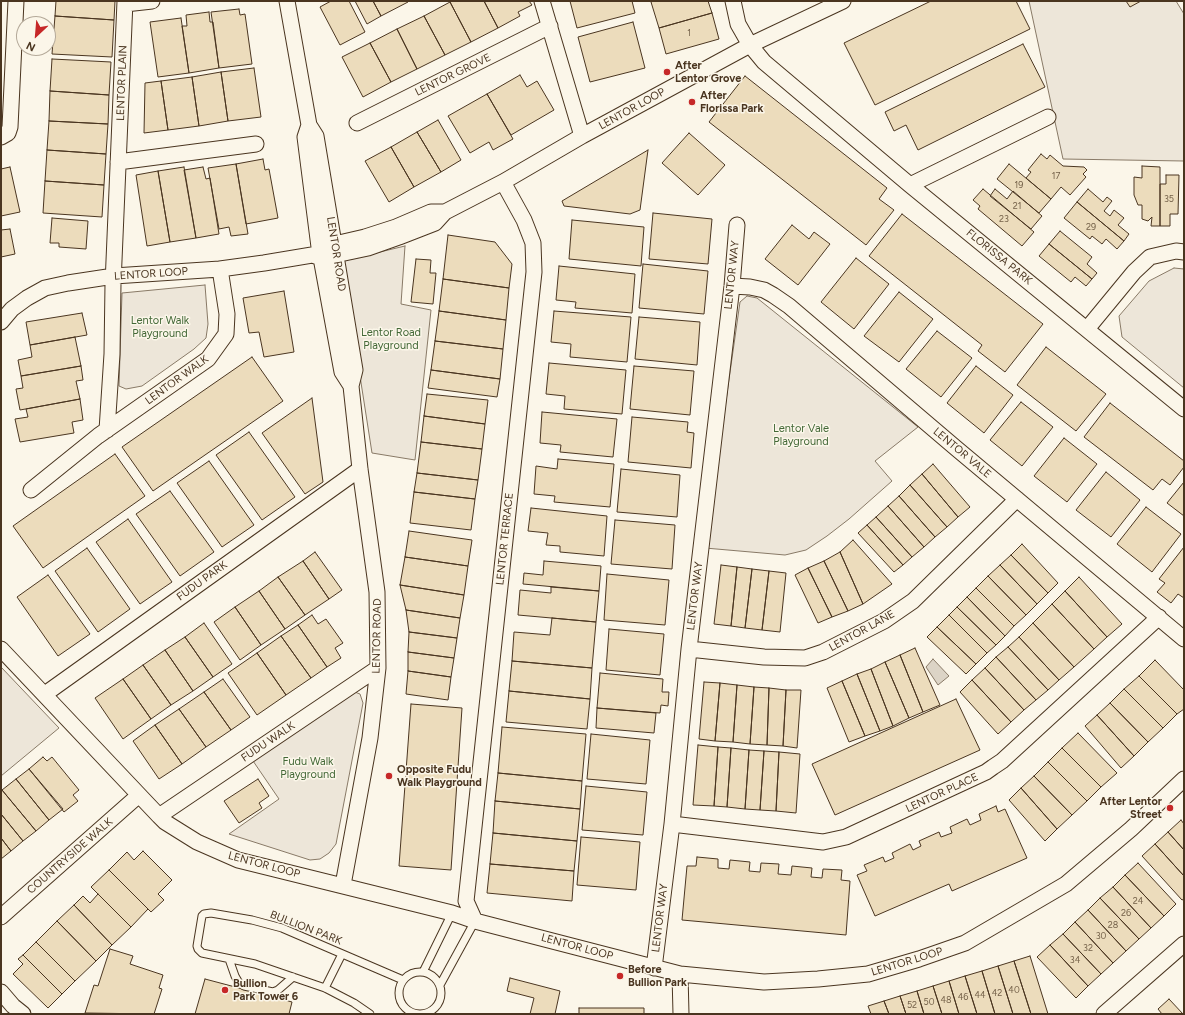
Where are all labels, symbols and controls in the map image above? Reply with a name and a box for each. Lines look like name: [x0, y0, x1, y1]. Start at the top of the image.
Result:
north arrow: [16, 16, 56, 56]
house number: 1: [687, 28, 691, 38]
text: N: [24, 39, 38, 54]
street label: LENTOR PLAIN: [114, 45, 130, 121]
street label: LENTOR GROVE: [413, 51, 493, 99]
place label: After Lentor Grove: [675, 59, 741, 85]
marker: After Lentor Grove: [662, 67, 672, 77]
street label: LENTOR LOOP: [596, 85, 668, 133]
place label: After Florissa Park: [700, 89, 763, 115]
marker: After Florissa Park: [687, 97, 697, 107]
house number: 17: [1052, 171, 1060, 181]
house number: 19: [1015, 180, 1023, 190]
house number: 35: [1164, 194, 1174, 204]
house number: 21: [1013, 201, 1021, 211]
house number: 23: [999, 214, 1009, 224]
street label: LENTOR ROAD: [324, 216, 348, 292]
house number: 29: [1086, 222, 1096, 232]
street label: FLORISSA PARK: [963, 226, 1035, 288]
street label: LENTOR WAY: [722, 240, 742, 310]
street label: LENTOR LOOP: [114, 265, 188, 283]
park label: Lentor Walk Playground: [131, 314, 189, 340]
park label: Lentor Road Playground: [361, 326, 421, 352]
street label: LENTOR WALK: [143, 353, 211, 407]
park label: Lentor Vale Playground: [773, 422, 829, 448]
street label: LENTOR VALE: [930, 425, 994, 481]
street label: LENTOR TERRACE: [494, 492, 516, 586]
street label: FUDU PARK: [174, 558, 230, 604]
street label: LENTOR WAY: [684, 561, 706, 631]
street label: LENTOR ROAD: [370, 598, 384, 674]
street label: LENTOR LANE: [827, 607, 897, 655]
street label: FUDU WALK: [239, 719, 297, 765]
park label: Fudu Walk Playground: [280, 755, 336, 781]
place label: Opposite Fudu Walk Playground: [397, 763, 482, 789]
street label: LENTOR PLACE: [904, 770, 980, 816]
marker: Opposite Fudu Walk Playground: [384, 771, 394, 781]
place label: After Lentor Street: [1099, 795, 1162, 821]
marker: After Lentor Street: [1165, 803, 1175, 813]
street label: COUNTRYSIDE WALK: [25, 815, 115, 897]
street label: LENTOR LOOP: [227, 849, 301, 881]
street label: LENTOR WAY: [649, 883, 671, 953]
house number: 24: [1133, 896, 1143, 906]
street label: BULLION PARK: [268, 908, 344, 948]
house number: 26: [1121, 908, 1131, 918]
house number: 28: [1108, 920, 1118, 930]
street label: LENTOR LOOP: [540, 931, 614, 963]
house number: 30: [1096, 931, 1106, 941]
house number: 32: [1083, 943, 1093, 953]
street label: LENTOR LOOP: [870, 945, 944, 979]
house number: 34: [1070, 955, 1080, 965]
place label: Before Bullion Park: [628, 963, 687, 989]
marker: Before Bullion Park: [615, 971, 625, 981]
place label: Bullion Park Tower 6: [233, 977, 298, 1003]
marker: Bullion Park Tower 6: [220, 985, 230, 995]
house number: 40: [1008, 985, 1020, 995]
house number: 42: [992, 988, 1002, 998]
house number: 44: [974, 990, 986, 1000]
house number: 46: [958, 992, 968, 1002]
house number: 48: [940, 995, 952, 1005]
house number: 50: [924, 997, 934, 1007]
house number: 52: [907, 1000, 917, 1010]

